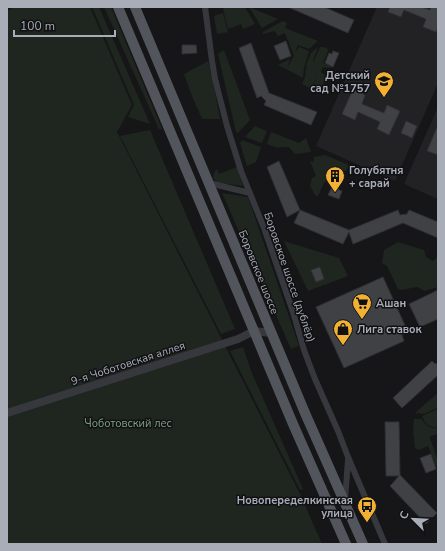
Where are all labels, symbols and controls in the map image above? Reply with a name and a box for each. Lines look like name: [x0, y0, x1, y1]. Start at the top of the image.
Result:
scale bar: [14, 12, 115, 38]
text: 100 m: [20, 18, 55, 34]
place label: Детский сад №1757: [310, 68, 370, 96]
school or university icon: Детский сад №1757: [373, 70, 395, 98]
place label: Голубятня + сарай: [349, 163, 403, 191]
building icon: Голубятня + сарай: [324, 165, 346, 193]
street label: Боровское шоссе (дублёр): [260, 210, 319, 344]
street label: Боровское шоссе: [235, 228, 282, 317]
supermarket icon: Ашан: [351, 292, 373, 320]
place label: Ашан: [376, 296, 406, 311]
shop icon: Лига ставок: [332, 318, 354, 346]
place label: Лига ставок: [357, 322, 423, 337]
street label: 9-я Чоботовская аллея: [69, 338, 187, 389]
park label: Чоботовский лес: [84, 416, 172, 431]
place label: Новопеределкинская улица: [237, 493, 353, 521]
bus stop icon: Новопеределкинская улица: [356, 495, 378, 523]
north arrow: [393, 499, 433, 539]
text: С: [396, 508, 413, 522]

